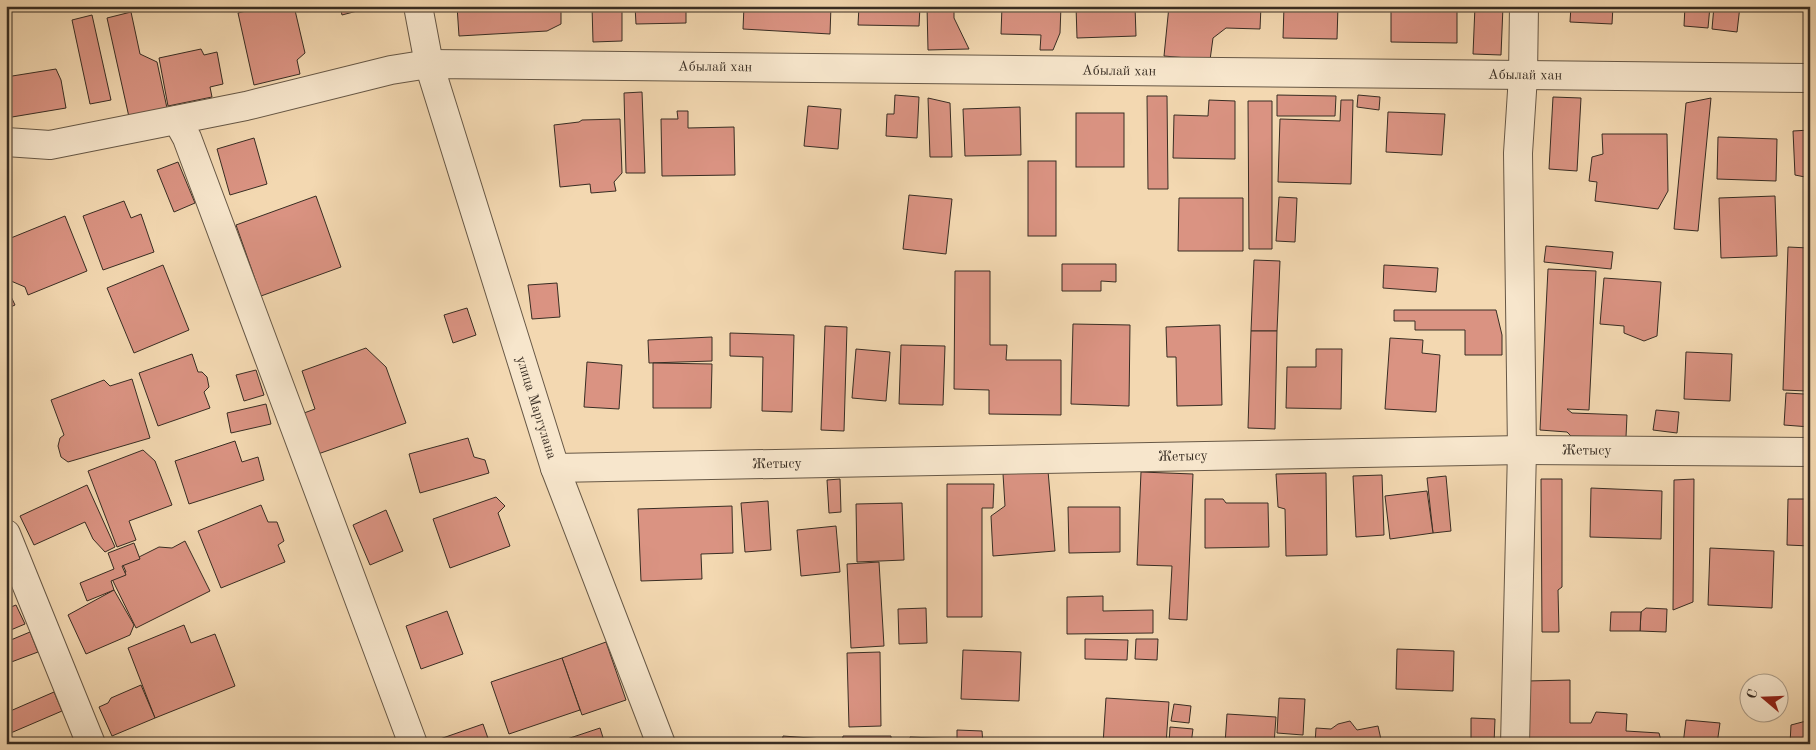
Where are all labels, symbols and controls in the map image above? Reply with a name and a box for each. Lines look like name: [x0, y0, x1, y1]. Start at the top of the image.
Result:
street label: Абылай хан: [678, 60, 753, 74]
street label: Абылай хан: [1082, 64, 1157, 78]
street label: Абылай хан: [1488, 68, 1563, 82]
street label: улица Маргулана: [514, 354, 559, 461]
street label: Жетысу: [1562, 443, 1612, 458]
street label: Жетысу: [1158, 449, 1209, 464]
street label: Жетысу: [752, 456, 803, 471]
north arrow: [1738, 672, 1788, 722]
text: С: [1745, 687, 1761, 701]

